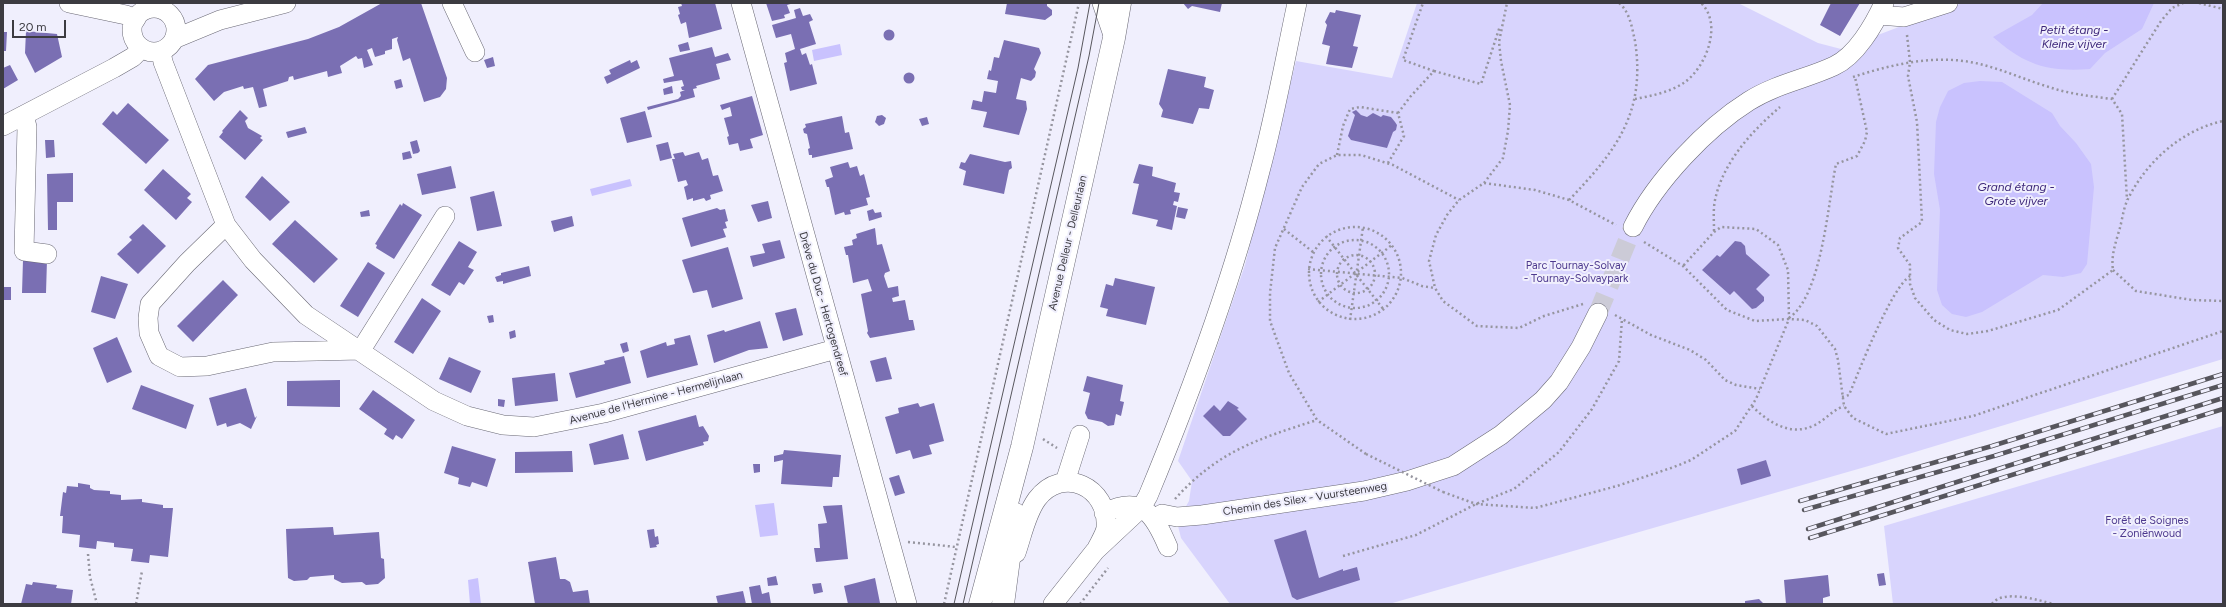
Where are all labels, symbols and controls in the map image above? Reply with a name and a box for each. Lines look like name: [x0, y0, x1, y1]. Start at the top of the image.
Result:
scale bar: [14, 12, 68, 38]
text: 20 m: [19, 20, 47, 34]
water label: Petit étang - Kleine vijver: [2040, 23, 2108, 51]
street label: Avenue Delleur - Delleurlaan: [1046, 174, 1090, 312]
water label: Grand étang - Grote vijver: [1978, 180, 2054, 208]
street label: Drève du Duc - Hertogendreef: [796, 230, 850, 378]
park label: Parc Tournay-Solvay - Tournay-Solvaypark: [1524, 259, 1628, 285]
street label: Avenue de l'Hermine - Hermelijnlaan: [568, 368, 744, 428]
street label: Chemin des Silex - Vuursteenweg: [1222, 480, 1388, 518]
park label: Forêt de Soignes - Zoniënwoud: [2105, 514, 2189, 540]

